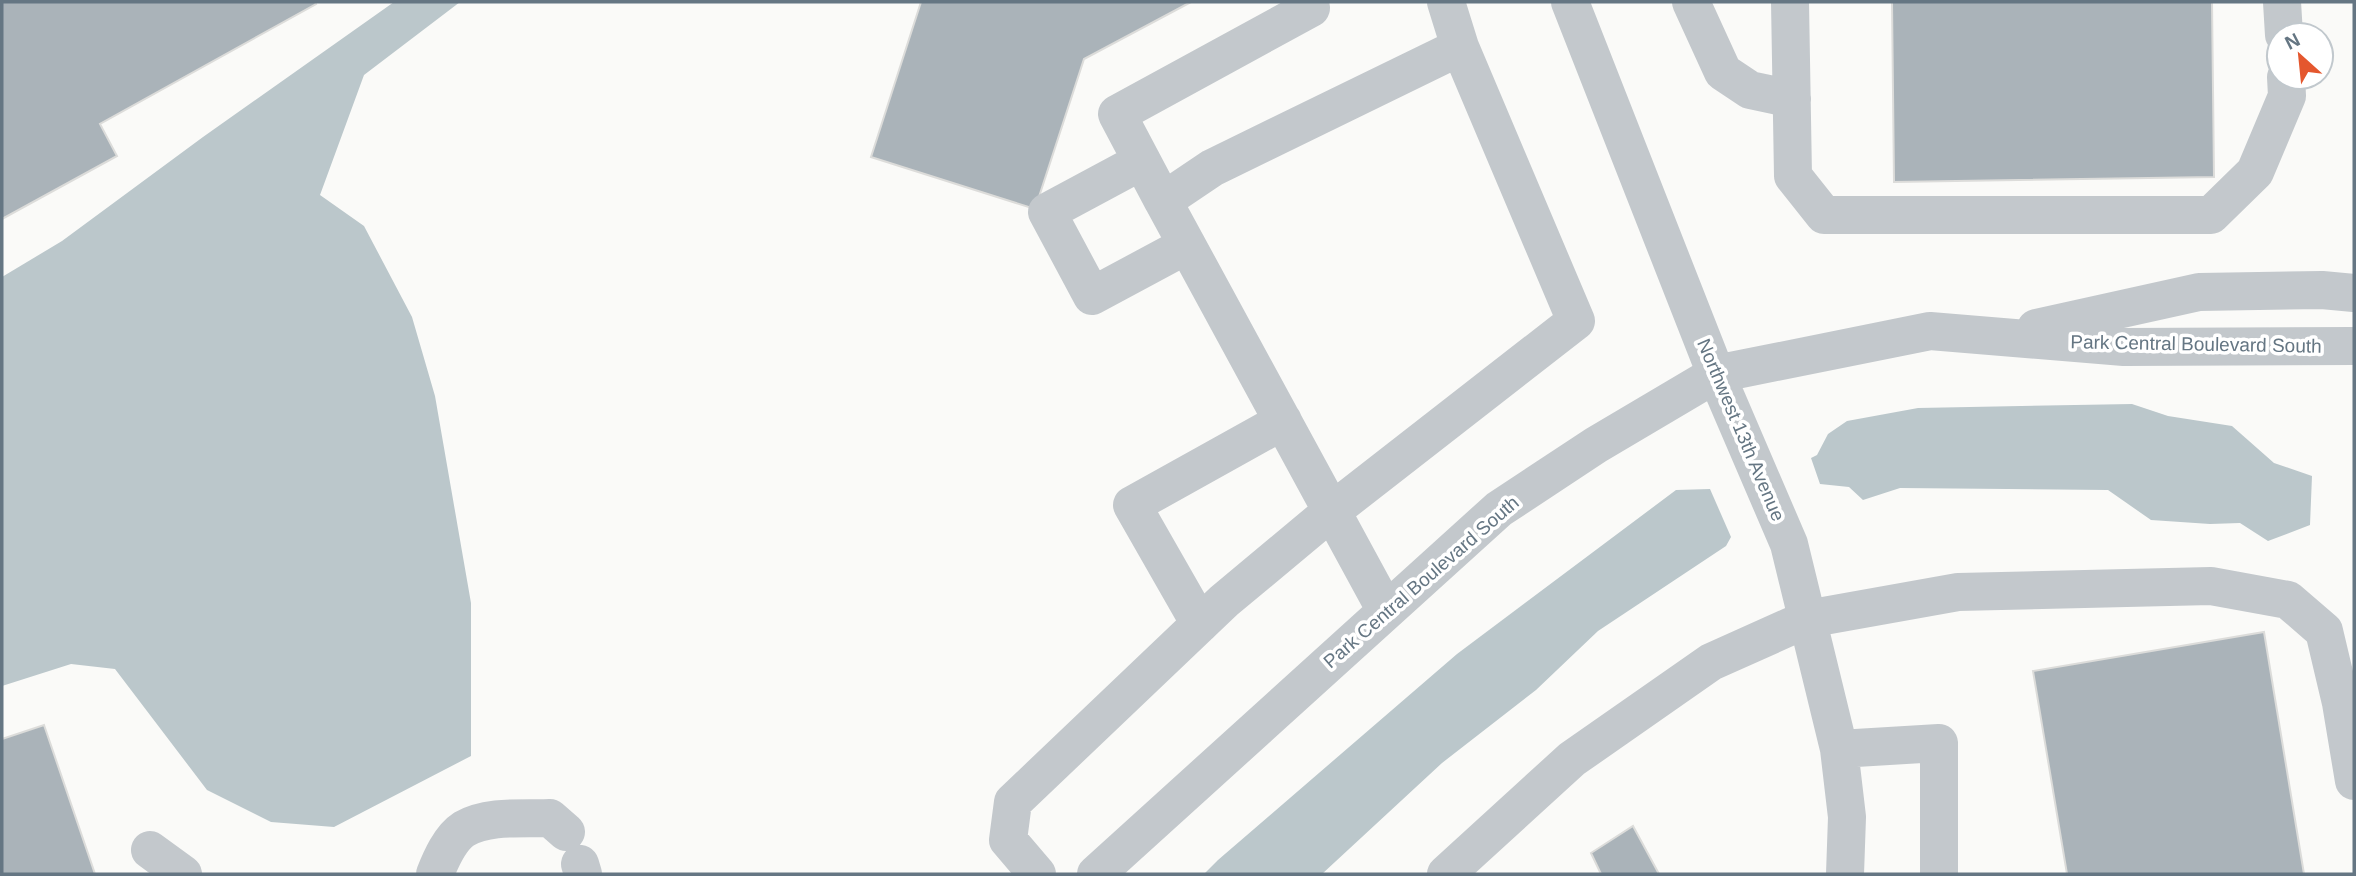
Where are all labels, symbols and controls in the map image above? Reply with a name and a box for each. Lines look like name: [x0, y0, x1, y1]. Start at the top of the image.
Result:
north arrow: [2265, 21, 2335, 91]
text: N: [2282, 29, 2303, 54]
street label: Park Central Boulevard South: [2070, 331, 2322, 357]
street label: Northwest 13th Avenue: [1693, 336, 1789, 524]
street label: Park Central Boulevard South: [1319, 492, 1523, 672]

